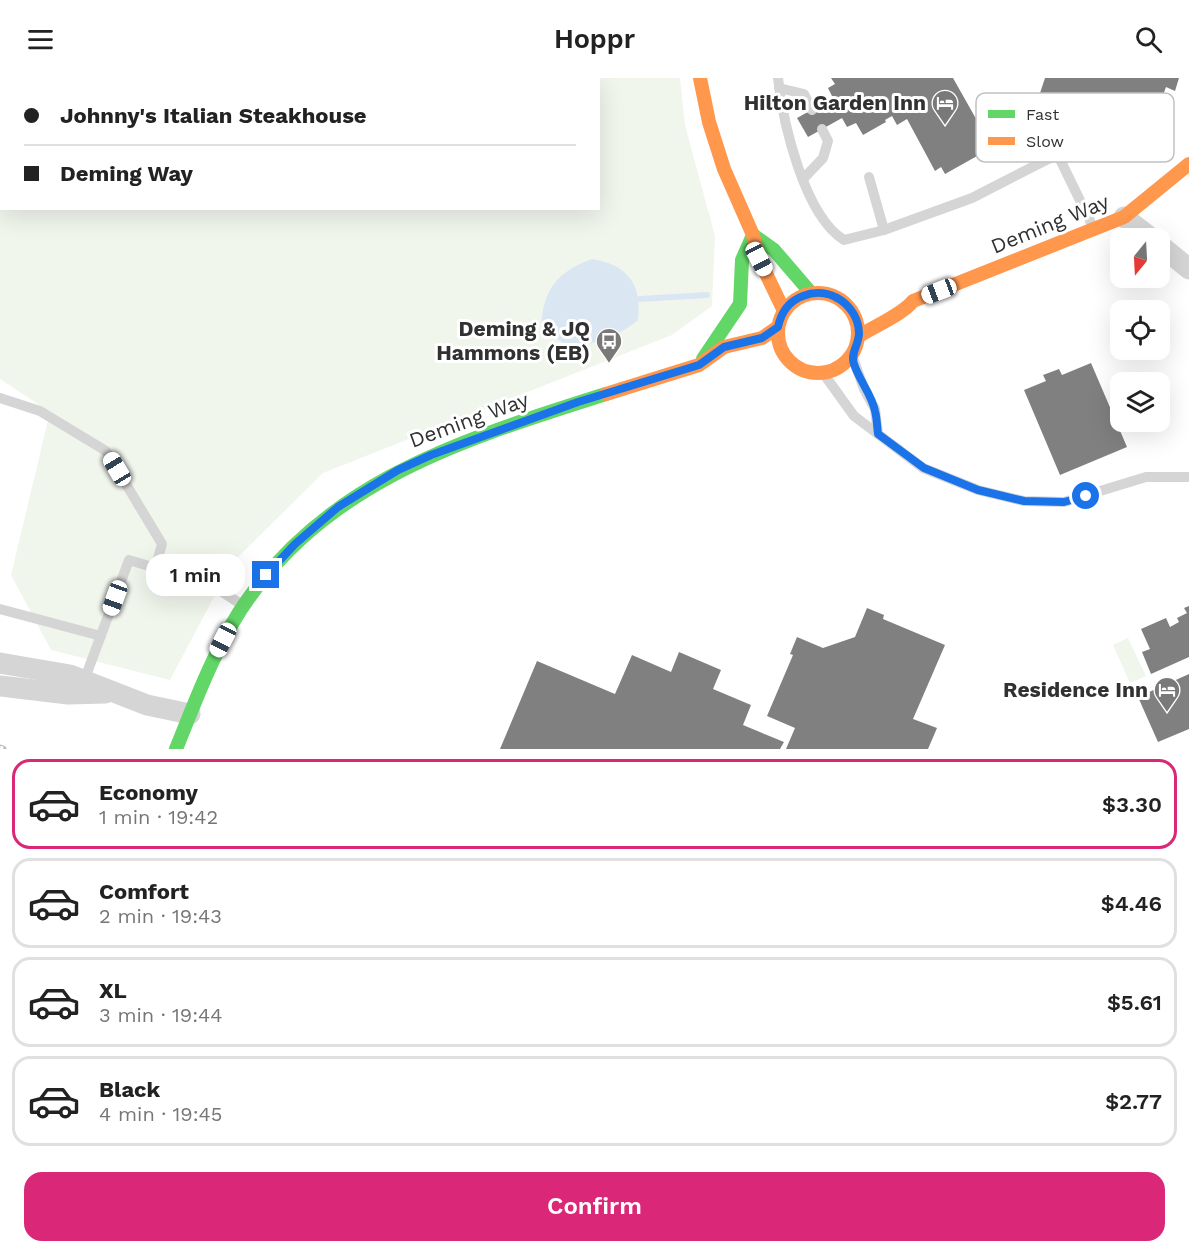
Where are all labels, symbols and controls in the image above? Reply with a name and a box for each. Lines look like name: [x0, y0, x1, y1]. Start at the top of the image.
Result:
icon: menu: [24, 23, 57, 56]
text: Hoppr: [554, 23, 635, 55]
icon: search: [1132, 23, 1165, 56]
hotel icon: Hilton Garden Inn: [930, 88, 960, 126]
place label: Hilton Garden Inn: [744, 90, 926, 115]
legend: [976, 93, 1174, 162]
text: Johnny's Italian Steakhouse: [60, 103, 367, 128]
text: Fast: [1026, 105, 1059, 124]
text: Slow: [1026, 132, 1064, 151]
text: Deming Way: [60, 161, 193, 186]
street label: Deming Way: [987, 188, 1113, 259]
north arrow: [1110, 228, 1170, 288]
map controls: [1110, 228, 1170, 432]
car: [743, 239, 775, 279]
car: [919, 276, 959, 306]
button: locate: [1110, 300, 1170, 360]
place label: Deming & JQ Hammons (EB): [436, 316, 590, 365]
bus stop icon: Deming & JQ Hammons (EB): [594, 326, 624, 364]
button: layers: [1110, 372, 1170, 432]
street label: Deming Way: [406, 386, 532, 453]
car: [100, 449, 134, 489]
route start: [1072, 482, 1099, 509]
callout: 1 min: [146, 554, 245, 596]
route end: [252, 561, 279, 588]
text: 1 min: [170, 563, 221, 587]
car: [100, 578, 130, 618]
car: [207, 620, 239, 660]
hotel icon: Residence Inn: [1152, 675, 1182, 713]
place label: Residence Inn: [1003, 677, 1148, 702]
icon: car: [27, 777, 81, 831]
text: Economy: [99, 780, 198, 805]
text: $3.30: [1102, 792, 1162, 817]
text: 1 min · 19:42: [99, 805, 218, 829]
icon: car: [27, 876, 81, 930]
text: Comfort: [99, 879, 189, 904]
text: $4.46: [1101, 891, 1162, 916]
text: 2 min · 19:43: [99, 904, 222, 928]
icon: car: [27, 975, 81, 1029]
text: XL: [99, 978, 127, 1003]
text: $5.61: [1107, 990, 1162, 1015]
text: 3 min · 19:44: [99, 1003, 223, 1027]
icon: car: [27, 1074, 81, 1128]
text: Black: [99, 1077, 160, 1102]
text: $2.77: [1105, 1089, 1162, 1114]
text: 4 min · 19:45: [99, 1102, 222, 1126]
button: Confirm: [24, 1172, 1165, 1241]

